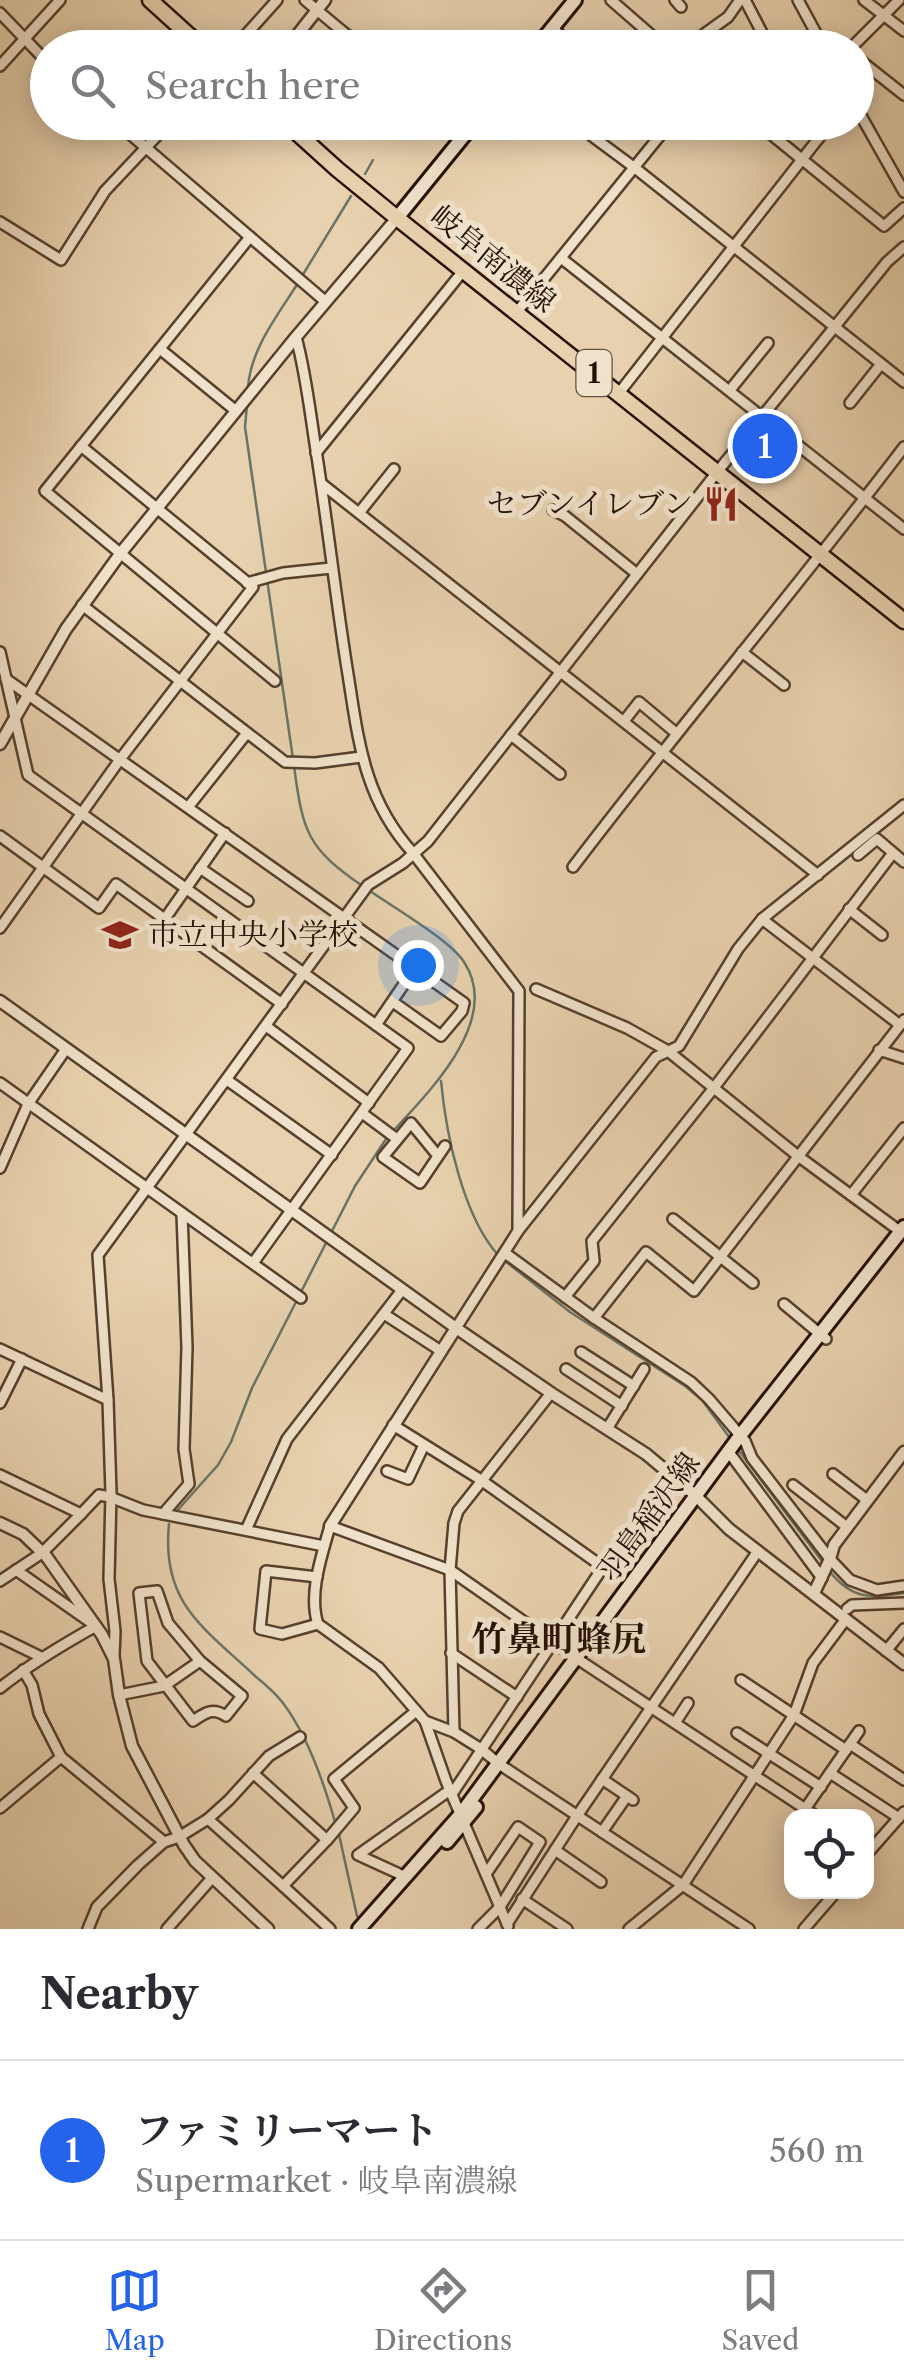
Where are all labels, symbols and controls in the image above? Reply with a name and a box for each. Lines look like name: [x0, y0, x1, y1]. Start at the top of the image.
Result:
search box: [30, 30, 874, 140]
icon: search: [65, 58, 120, 113]
text: Search here: [145, 62, 360, 109]
street label: 岐阜南濃線: [423, 197, 563, 320]
road number: 1: [576, 350, 612, 396]
pin: 1: [732, 408, 798, 484]
place label: セブンイレブン: [487, 485, 693, 522]
restaurant icon: セブンイレブン: [702, 485, 740, 523]
school or university icon: 市立中央小学校: [101, 916, 139, 954]
place label: 市立中央小学校: [148, 916, 358, 953]
your location: [393, 940, 444, 991]
street label: 羽島稲沢線: [590, 1445, 708, 1588]
district label: 竹鼻町蜂尻: [471, 1617, 647, 1660]
map controls: [784, 1809, 874, 1899]
button: locate: [784, 1809, 874, 1899]
text: Nearby: [40, 1968, 198, 2020]
text: ファミリーマート: [135, 2107, 438, 2154]
text: 1: [65, 2131, 80, 2170]
text: 560 m: [769, 2131, 864, 2170]
text: Supermarket · 岐阜南濃線: [135, 2161, 518, 2200]
tab: Map: [105, 2263, 165, 2357]
tab: Directions: [374, 2263, 512, 2357]
tab: Saved: [722, 2263, 799, 2357]

